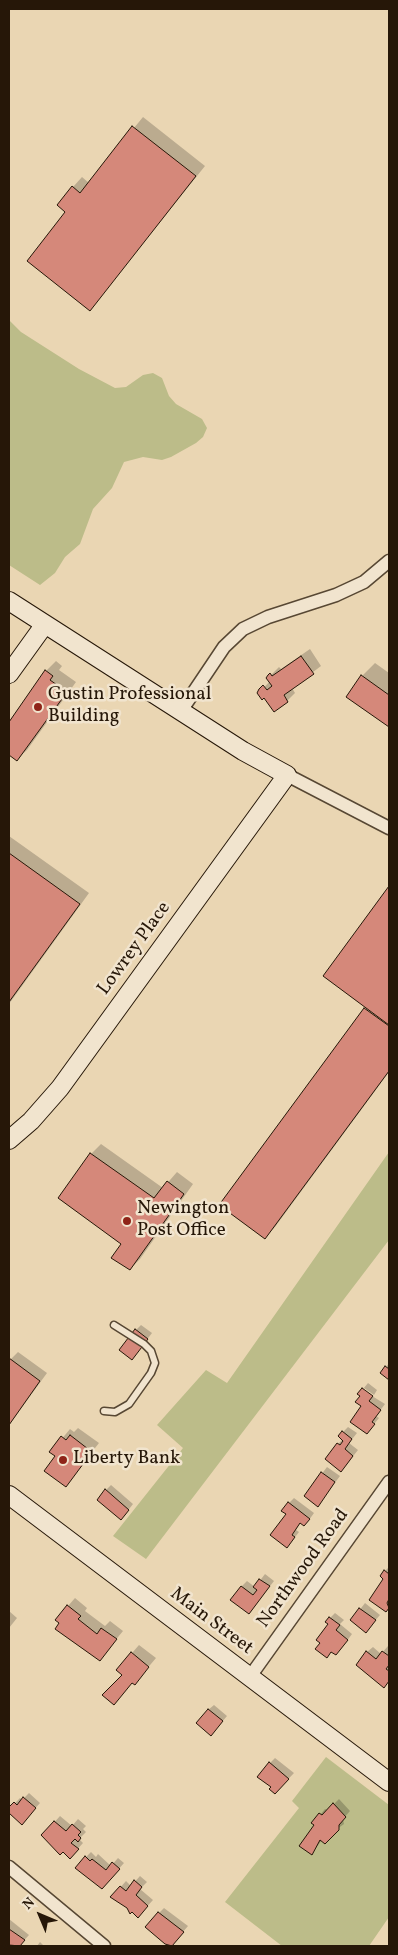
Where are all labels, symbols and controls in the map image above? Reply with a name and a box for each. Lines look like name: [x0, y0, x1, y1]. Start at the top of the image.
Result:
place label: Gustin Professional Building: [48, 685, 211, 729]
marker: Gustin Professional Building: [32, 701, 44, 713]
street label: Lowrey Place: [94, 898, 176, 1000]
place label: Newington Post Office: [137, 1199, 229, 1243]
marker: Newington Post Office: [121, 1215, 133, 1227]
place label: Liberty Bank: [73, 1449, 180, 1471]
marker: Liberty Bank: [57, 1454, 69, 1466]
street label: Northwood Road: [253, 1505, 355, 1633]
street label: Main Street: [165, 1583, 257, 1661]
north arrow: [15, 1890, 65, 1940]
text: N: [19, 1894, 39, 1914]

